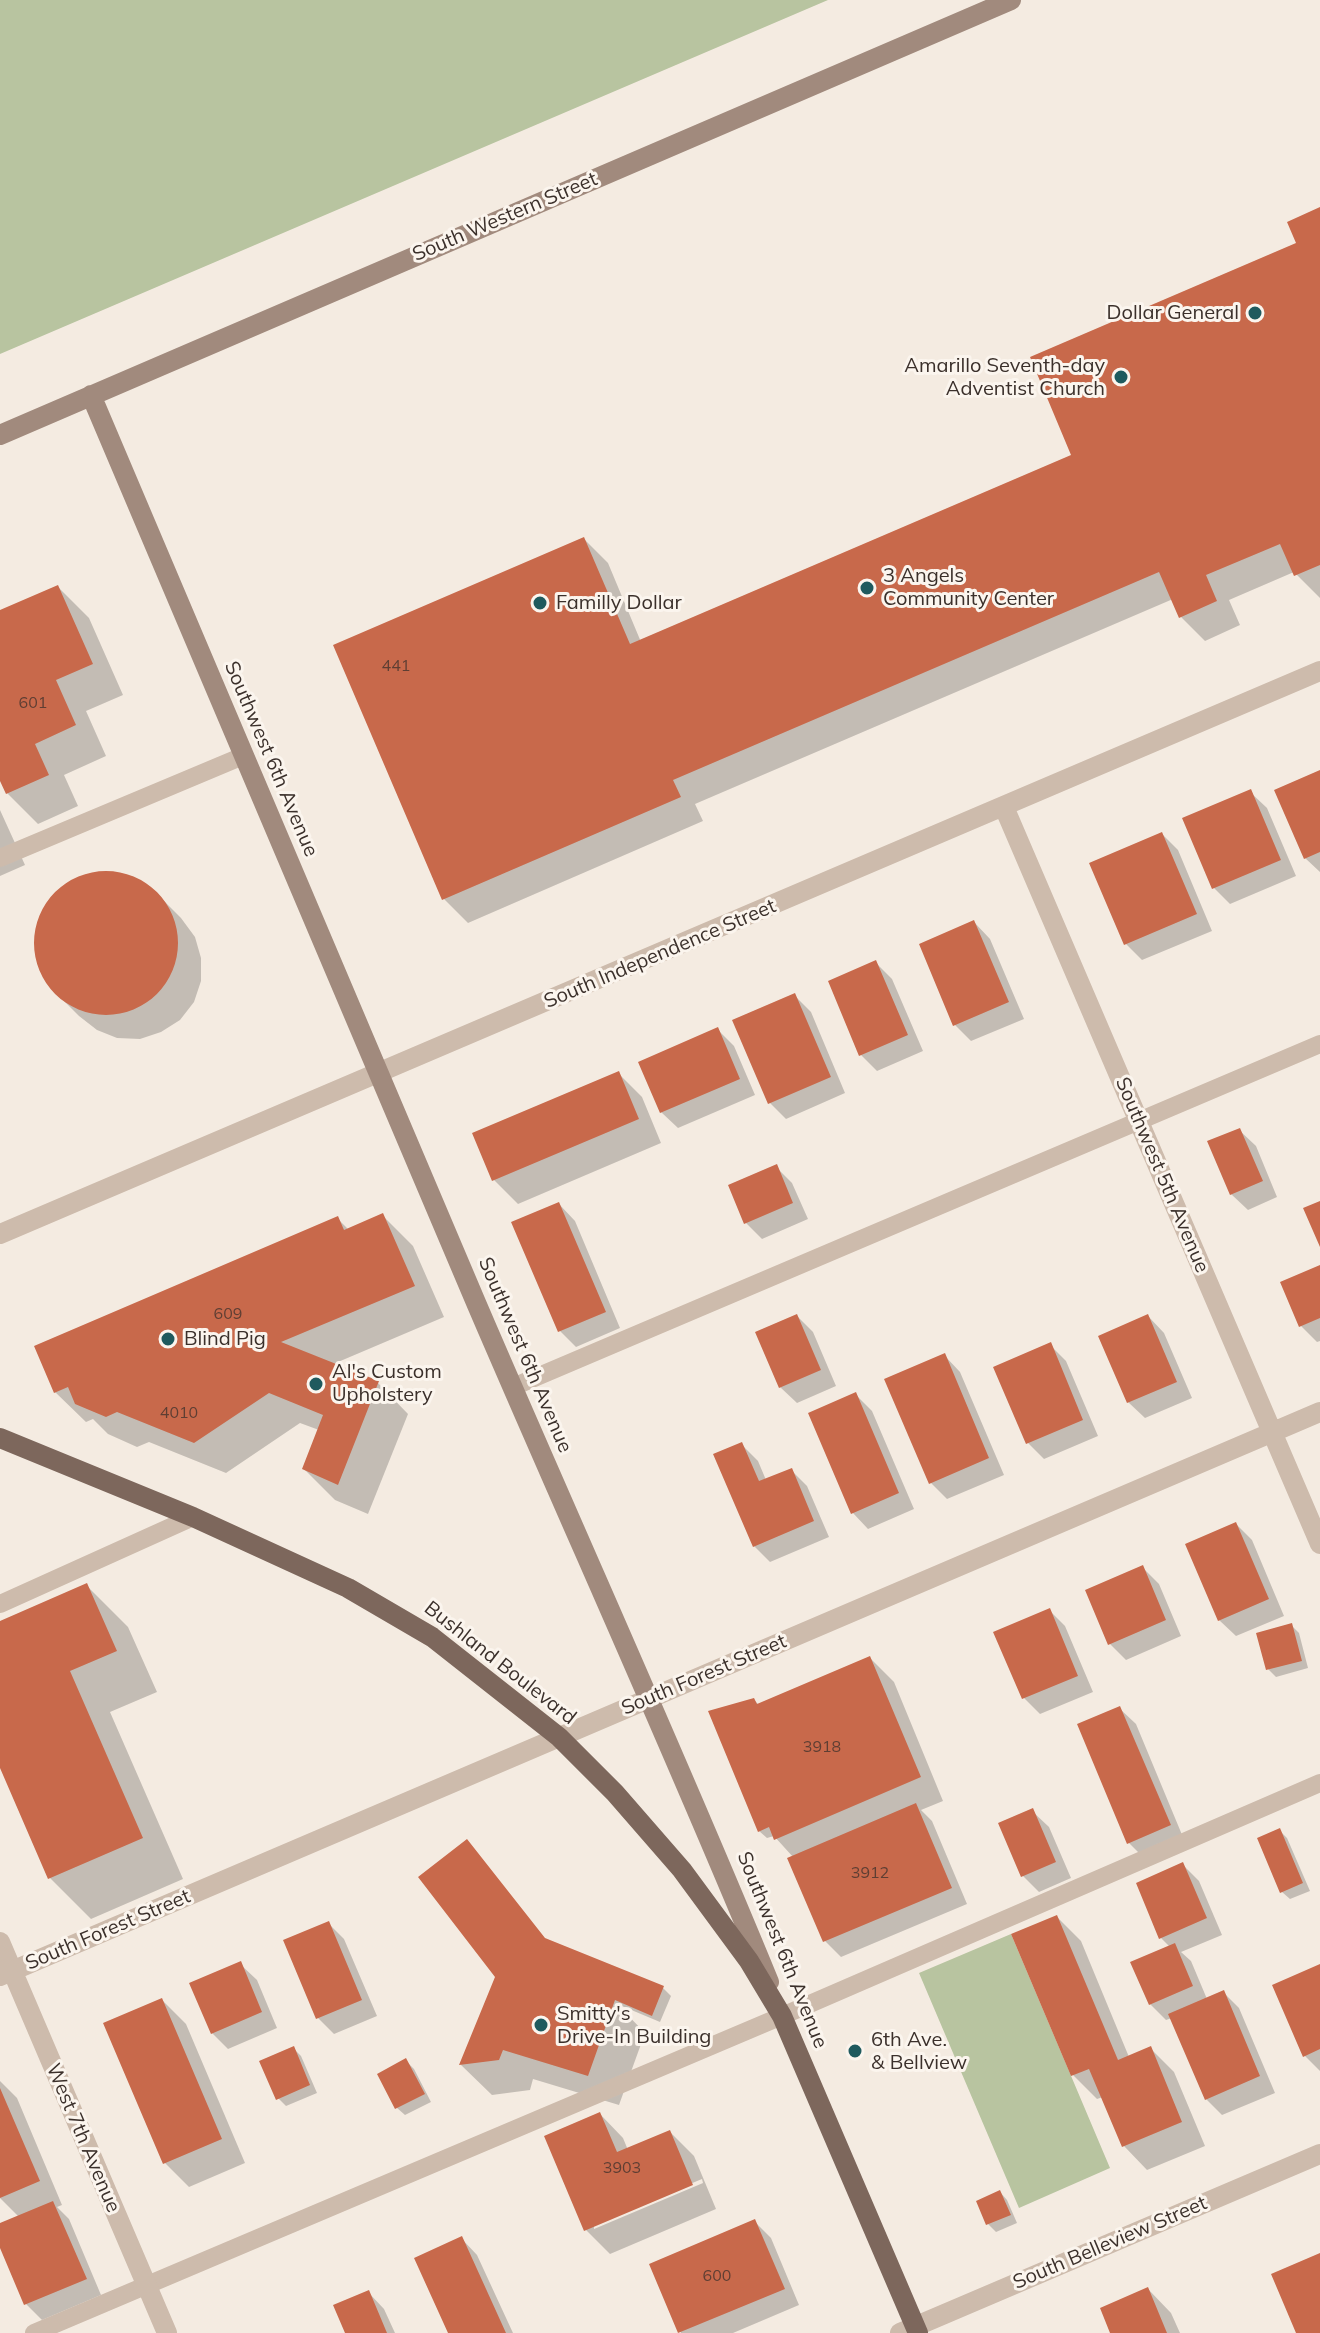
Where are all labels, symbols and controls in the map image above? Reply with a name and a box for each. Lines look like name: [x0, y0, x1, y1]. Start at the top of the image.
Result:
street label: South Western Street: [409, 167, 601, 267]
place label: Dollar General: [1107, 301, 1239, 325]
marker: Dollar General: [1246, 304, 1264, 322]
place label: Amarillo Seventh-day Adventist Church: [904, 354, 1105, 401]
marker: Amarillo Seventh-day Adventist Church: [1112, 368, 1130, 386]
place label: 3 Angels Community Center: [883, 564, 1054, 611]
marker: 3 Angels Community Center: [858, 579, 876, 597]
place label: Familly Dollar: [556, 591, 682, 615]
marker: Familly Dollar: [531, 594, 549, 612]
house number: 441: [382, 656, 410, 676]
street label: Southwest 6th Avenue: [219, 658, 323, 860]
house number: 601: [19, 693, 47, 713]
street label: South Independence Street: [541, 894, 779, 1014]
street label: Southwest 5th Avenue: [1110, 1074, 1214, 1276]
street label: Southwest 6th Avenue: [473, 1254, 577, 1456]
house number: 609: [214, 1304, 242, 1324]
place label: Blind Pig: [184, 1327, 266, 1351]
marker: Blind Pig: [159, 1330, 177, 1348]
place label: Al's Custom Upholstery: [332, 1360, 442, 1407]
marker: Al's Custom Upholstery: [307, 1375, 325, 1393]
house number: 4010: [160, 1403, 198, 1423]
street label: Bushland Boulevard: [419, 1596, 581, 1730]
street label: South Forest Street: [618, 1629, 790, 1721]
house number: 3918: [803, 1737, 841, 1757]
street label: Southwest 6th Avenue: [732, 1848, 832, 2052]
house number: 3912: [851, 1863, 889, 1883]
street label: South Forest Street: [22, 1884, 194, 1976]
place label: Smitty's Drive-In Building: [557, 2002, 711, 2049]
marker: Smitty's Drive-In Building: [532, 2016, 550, 2034]
place label: 6th Ave. & Bellview: [871, 2028, 967, 2075]
marker: 6th Ave. & Bellview: [846, 2042, 864, 2060]
street label: West 7th Avenue: [41, 2060, 125, 2216]
house number: 3903: [603, 2158, 641, 2178]
street label: South Belleview Street: [1010, 2191, 1210, 2295]
house number: 600: [703, 2266, 731, 2286]

